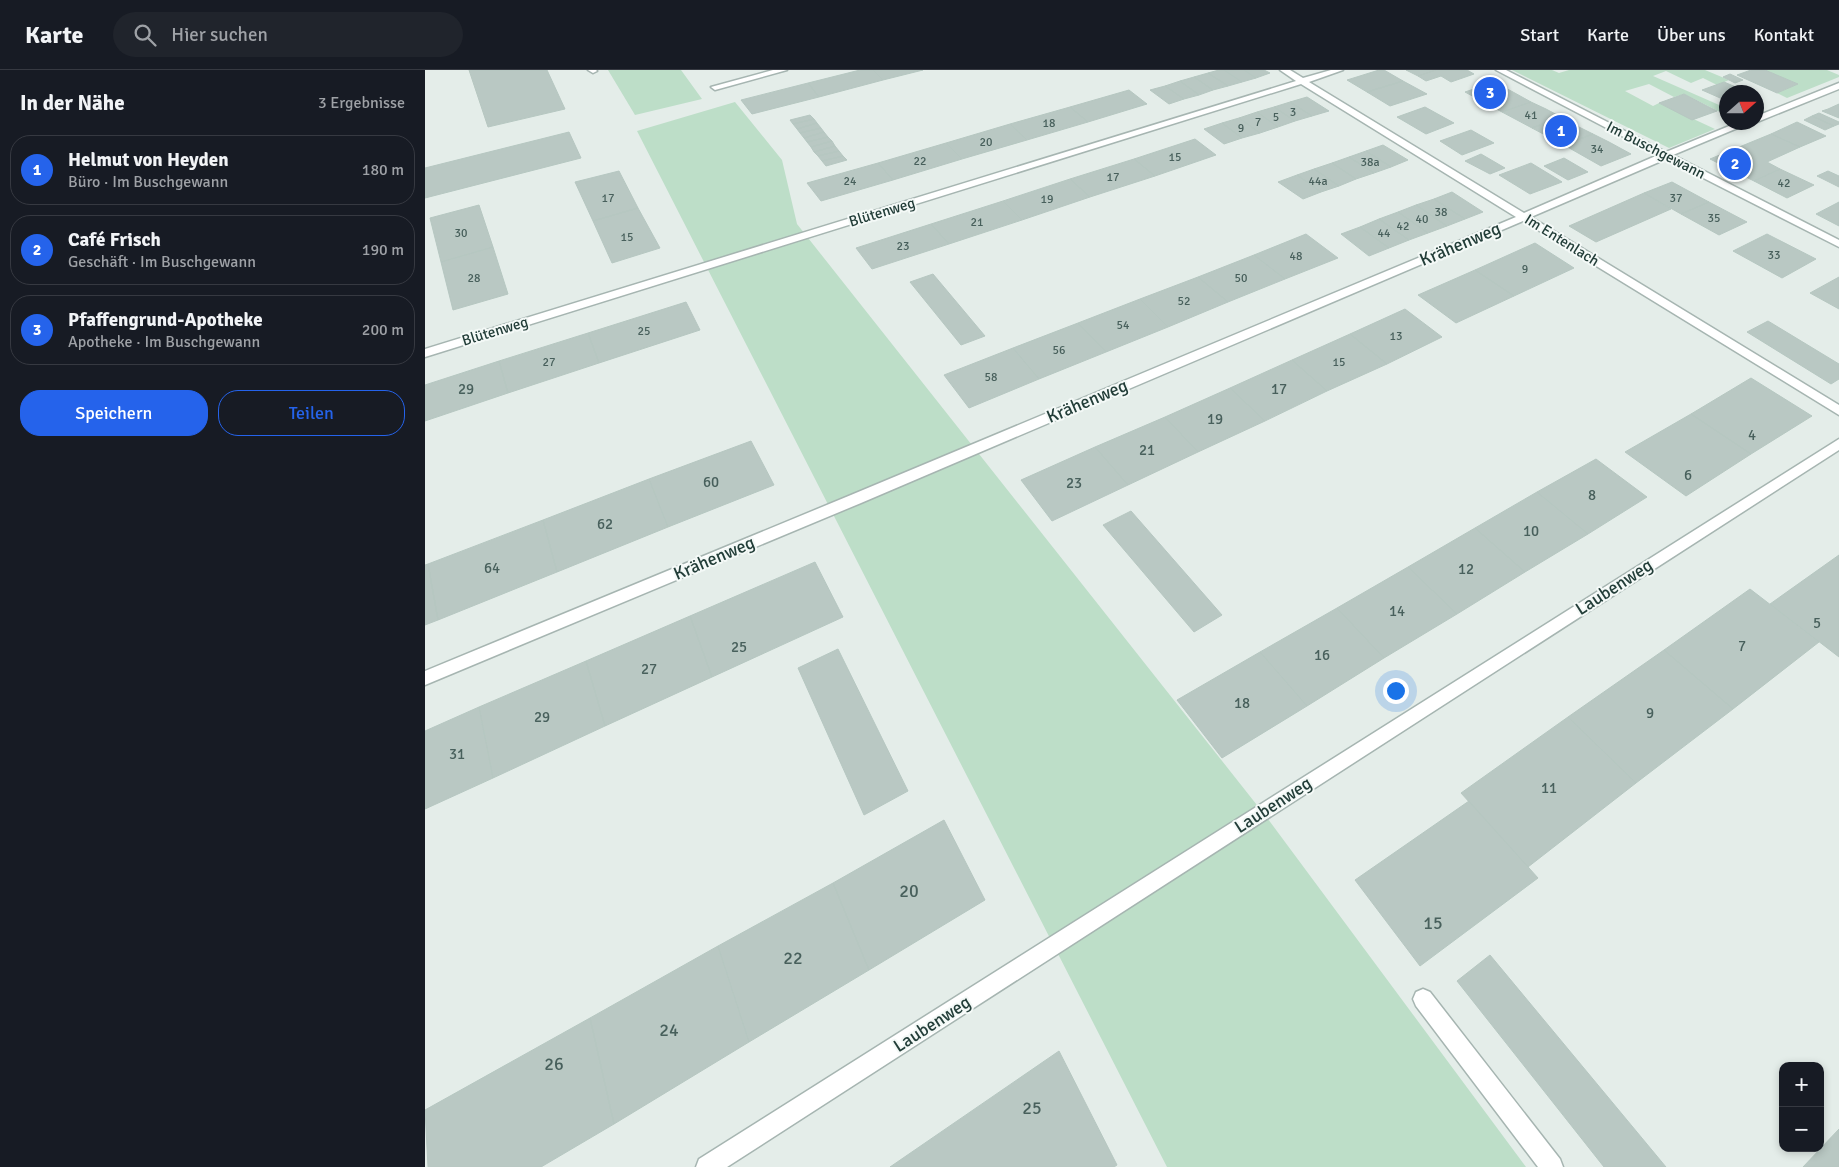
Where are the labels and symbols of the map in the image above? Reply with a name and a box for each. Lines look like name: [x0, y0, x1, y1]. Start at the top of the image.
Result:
pin: 3: [1474, 74, 1506, 112]
north arrow: [1719, 85, 1764, 130]
house number: 3: [1290, 105, 1296, 120]
house number: 41: [1525, 108, 1537, 123]
house number: 5: [1273, 110, 1279, 125]
pin: 1: [1545, 112, 1577, 150]
house number: 7: [1255, 115, 1261, 130]
house number: 18: [1043, 116, 1055, 131]
street label: Im Buschgewann: [1604, 117, 1708, 183]
house number: 9: [1238, 121, 1244, 136]
house number: 20: [980, 135, 992, 150]
house number: 34: [1591, 142, 1604, 157]
pin: 2: [1719, 145, 1751, 183]
house number: 15: [1169, 150, 1181, 165]
house number: 22: [914, 154, 926, 169]
house number: 38a: [1360, 155, 1380, 170]
house number: 17: [1107, 170, 1119, 185]
house number: 24: [844, 174, 857, 189]
house number: 44a: [1308, 174, 1328, 189]
house number: 42: [1778, 176, 1790, 191]
house number: 17: [602, 191, 614, 206]
house number: 37: [1670, 191, 1682, 206]
house number: 19: [1041, 192, 1053, 207]
street label: Blütenweg: [847, 193, 917, 231]
house number: 38: [1435, 205, 1447, 220]
street label: Im Entenlach: [1521, 210, 1603, 270]
house number: 35: [1708, 211, 1720, 226]
house number: 40: [1416, 212, 1428, 227]
house number: 21: [971, 215, 983, 230]
street label: Krähenweg: [1416, 217, 1504, 271]
house number: 42: [1397, 219, 1409, 234]
house number: 30: [455, 226, 467, 241]
house number: 44: [1378, 226, 1391, 241]
house number: 15: [621, 230, 633, 245]
house number: 23: [897, 239, 909, 254]
house number: 33: [1768, 248, 1780, 263]
house number: 48: [1290, 249, 1302, 264]
house number: 9: [1522, 262, 1528, 277]
house number: 28: [468, 271, 480, 286]
house number: 50: [1235, 271, 1247, 286]
house number: 52: [1178, 294, 1190, 309]
street label: Blütenweg: [460, 312, 530, 350]
house number: 54: [1117, 318, 1130, 333]
house number: 25: [638, 324, 650, 339]
house number: 13: [1390, 329, 1402, 344]
house number: 56: [1053, 343, 1065, 358]
house number: 27: [543, 355, 555, 370]
house number: 15: [1333, 355, 1345, 370]
house number: 58: [985, 370, 997, 385]
street label: Krähenweg: [1043, 374, 1131, 428]
house number: 29: [458, 380, 474, 398]
house number: 17: [1271, 380, 1287, 398]
house number: 19: [1207, 410, 1223, 428]
house number: 4: [1748, 426, 1756, 444]
house number: 21: [1139, 441, 1155, 459]
house number: 6: [1684, 466, 1692, 484]
house number: 60: [703, 473, 719, 491]
house number: 23: [1066, 474, 1082, 492]
house number: 8: [1588, 486, 1596, 504]
house number: 62: [597, 515, 613, 533]
house number: 10: [1523, 522, 1539, 540]
street label: Krähenweg: [670, 531, 758, 585]
street label: Laubenweg: [1571, 554, 1657, 620]
house number: 64: [484, 559, 500, 577]
house number: 12: [1458, 560, 1474, 578]
house number: 14: [1389, 602, 1405, 620]
house number: 5: [1813, 614, 1821, 632]
house number: 7: [1738, 637, 1746, 655]
house number: 25: [731, 638, 747, 656]
house number: 16: [1314, 646, 1330, 664]
house number: 27: [641, 660, 657, 678]
your location: [1383, 678, 1409, 704]
house number: 18: [1234, 694, 1250, 712]
house number: 9: [1646, 704, 1654, 722]
house number: 29: [534, 708, 550, 726]
house number: 31: [449, 745, 465, 763]
street label: Laubenweg: [1230, 772, 1316, 838]
house number: 11: [1541, 779, 1557, 797]
house number: 20: [899, 880, 919, 902]
house number: 15: [1423, 912, 1443, 934]
house number: 22: [783, 947, 803, 969]
street label: Laubenweg: [889, 991, 975, 1057]
house number: 24: [659, 1019, 679, 1041]
house number: 26: [544, 1053, 564, 1075]
house number: 25: [1022, 1097, 1042, 1119]

